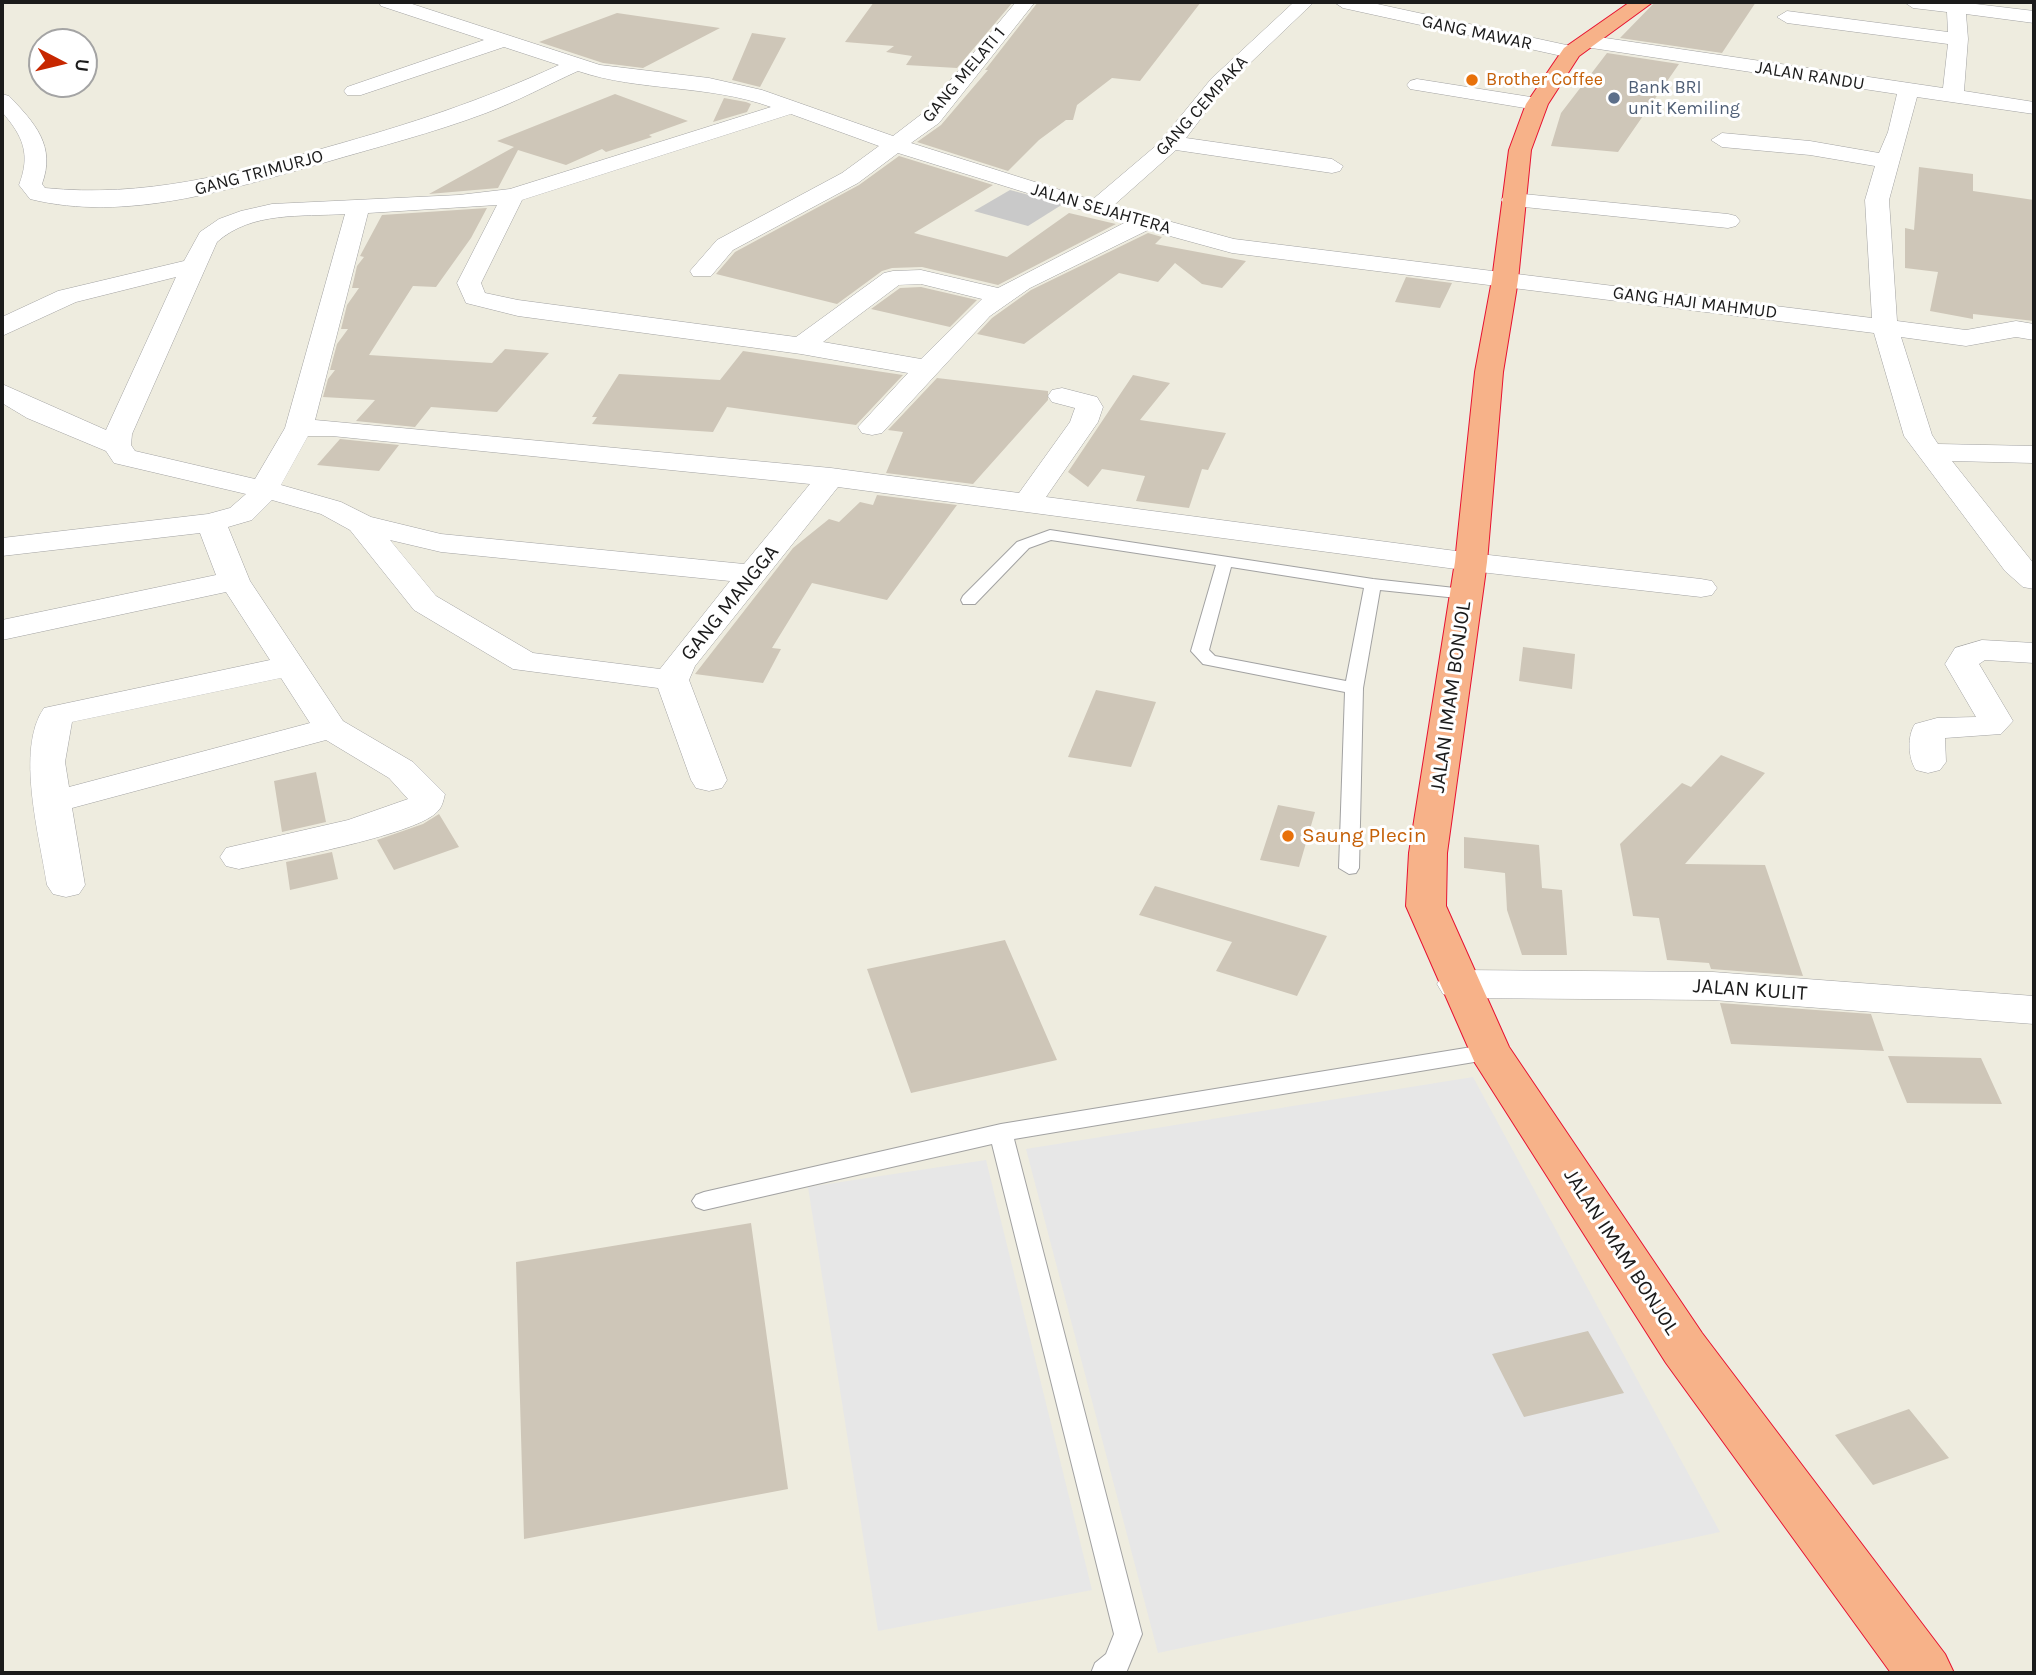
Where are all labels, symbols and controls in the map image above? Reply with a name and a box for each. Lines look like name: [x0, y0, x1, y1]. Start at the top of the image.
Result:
street label: GANG MAWAR: [1420, 11, 1534, 55]
street label: GANG MELATI 1: [918, 23, 1010, 127]
north arrow: [28, 28, 98, 98]
street label: GANG CEMPAKA: [1151, 51, 1253, 161]
text: U: [70, 57, 94, 73]
street label: JALAN RANDU: [1754, 57, 1866, 95]
place label: Brother Coffee: [1486, 69, 1603, 91]
marker: Brother Coffee: [1464, 72, 1480, 88]
place label: Bank BRI unit Kemiling: [1628, 77, 1740, 119]
marker: Bank BRI unit Kemiling: [1606, 90, 1622, 106]
street label: GANG TRIMURJO: [192, 145, 326, 201]
street label: JALAN SEJAHTERA: [1029, 179, 1173, 239]
street label: GANG HAJI MAHMUD: [1612, 282, 1778, 324]
street label: GANG MANGGA: [676, 540, 784, 666]
street label: JALAN IMAM BONJOL: [1425, 600, 1477, 794]
place label: Saung Plecin: [1302, 823, 1427, 849]
marker: Saung Plecin: [1280, 828, 1296, 844]
street label: JALAN KULIT: [1692, 973, 1808, 1007]
street label: JALAN IMAM BONJOL: [1558, 1164, 1684, 1340]

